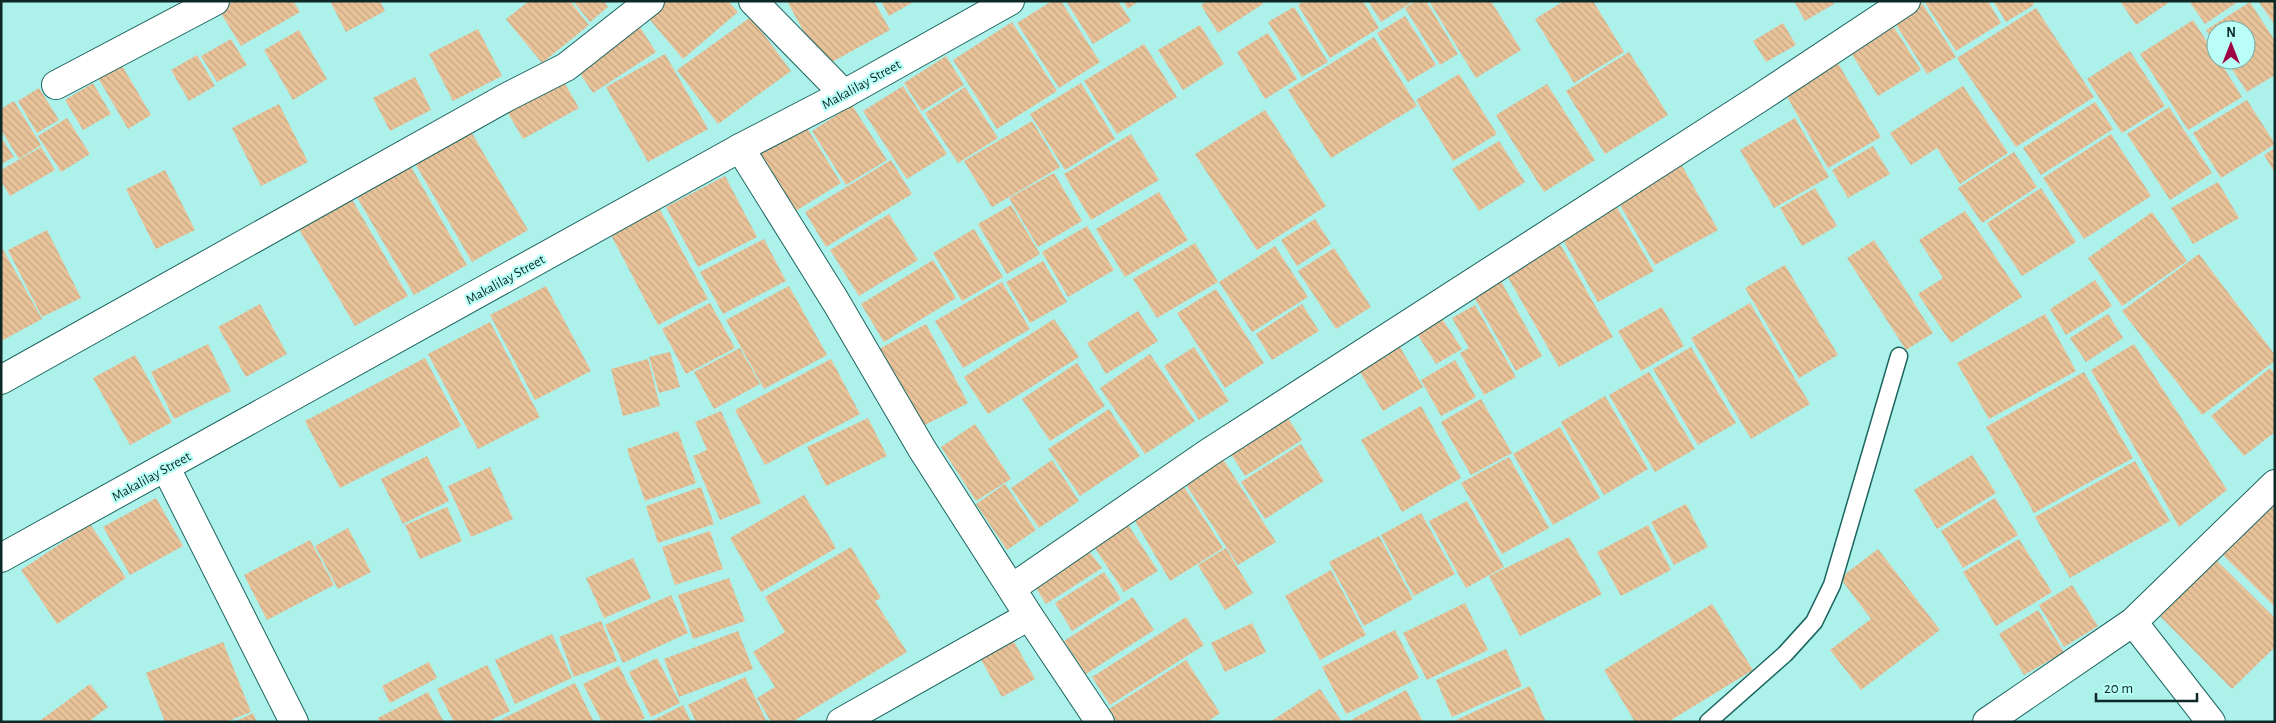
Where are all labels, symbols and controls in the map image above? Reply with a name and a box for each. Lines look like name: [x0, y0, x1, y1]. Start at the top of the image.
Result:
north arrow: [2206, 20, 2256, 70]
text: N: [2226, 26, 2236, 40]
street label: Makalilay Street: [820, 57, 904, 112]
street label: Makalilay Street: [464, 252, 548, 307]
street label: Makalilay Street: [110, 449, 194, 504]
scale bar: [2096, 670, 2197, 702]
text: 20 m: [2104, 681, 2133, 696]

